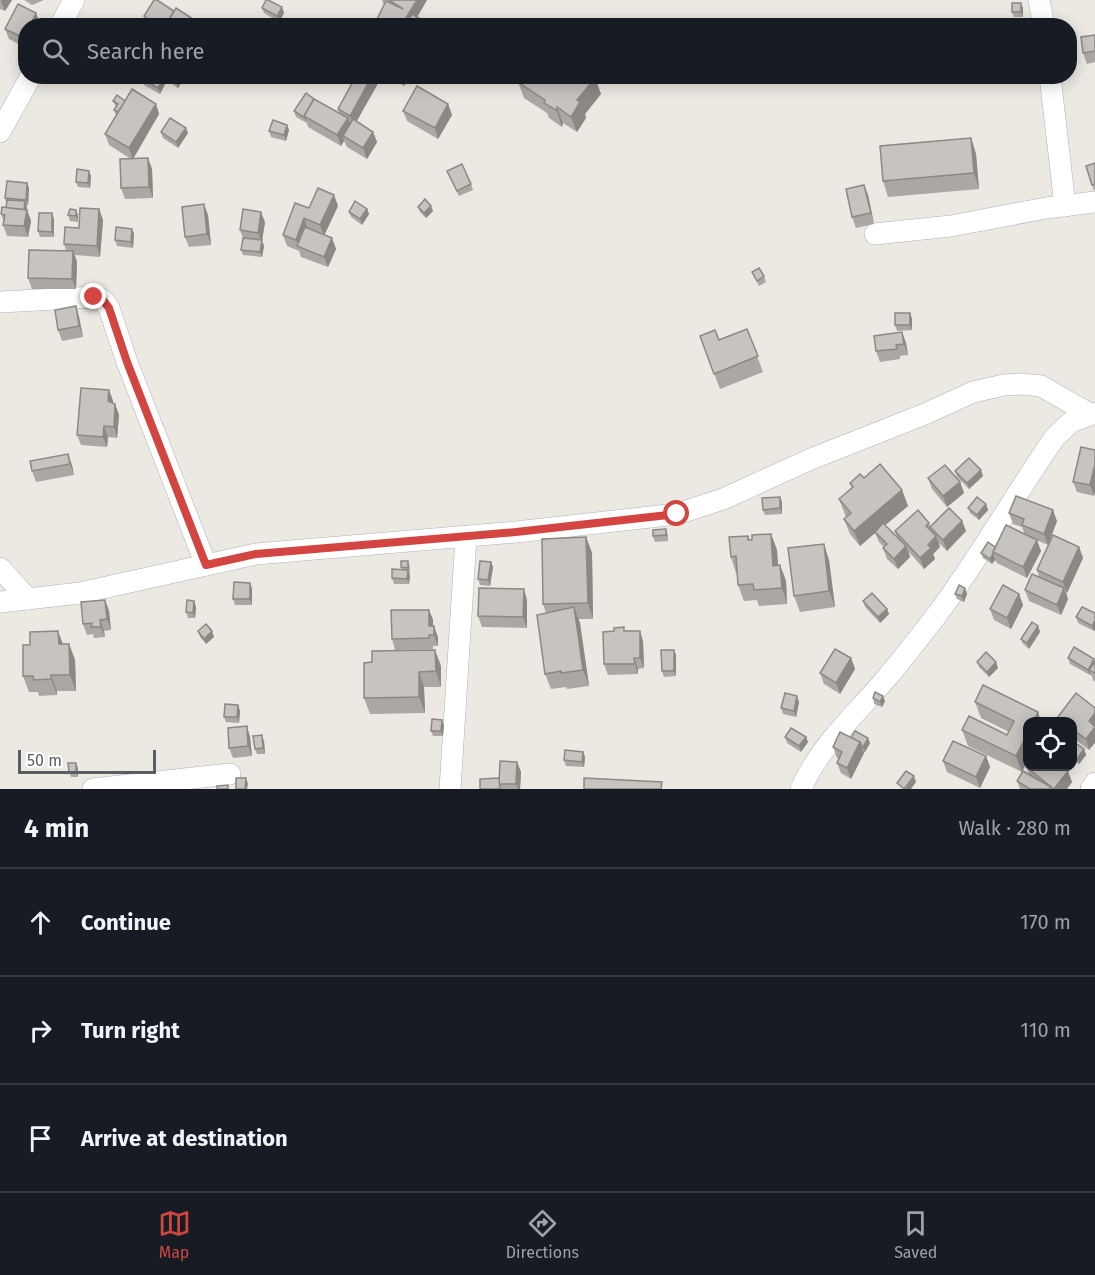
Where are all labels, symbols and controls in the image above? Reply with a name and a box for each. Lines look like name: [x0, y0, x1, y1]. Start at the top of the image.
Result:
search box: [18, 18, 1077, 84]
icon: search: [39, 35, 72, 68]
text: Search here: [87, 38, 205, 65]
route end: [80, 283, 106, 309]
route start: [663, 500, 689, 526]
map controls: [1023, 717, 1077, 771]
button: locate: [1023, 717, 1077, 771]
scale bar: [18, 747, 156, 774]
text: 50 m: [27, 751, 62, 770]
text: 4 min: [24, 813, 89, 844]
text: Walk · 280 m: [958, 816, 1071, 840]
icon: ahead: [24, 906, 57, 939]
text: Continue: [81, 909, 171, 936]
text: 170 m: [1020, 910, 1071, 934]
icon: right: [24, 1014, 57, 1047]
text: Turn right: [81, 1017, 180, 1044]
text: 110 m: [1020, 1018, 1071, 1042]
icon: arrive: [24, 1122, 57, 1155]
text: Arrive at destination: [81, 1125, 288, 1152]
tab: Map: [158, 1207, 191, 1262]
tab: Directions: [506, 1207, 579, 1262]
tab: Saved: [894, 1207, 937, 1262]

